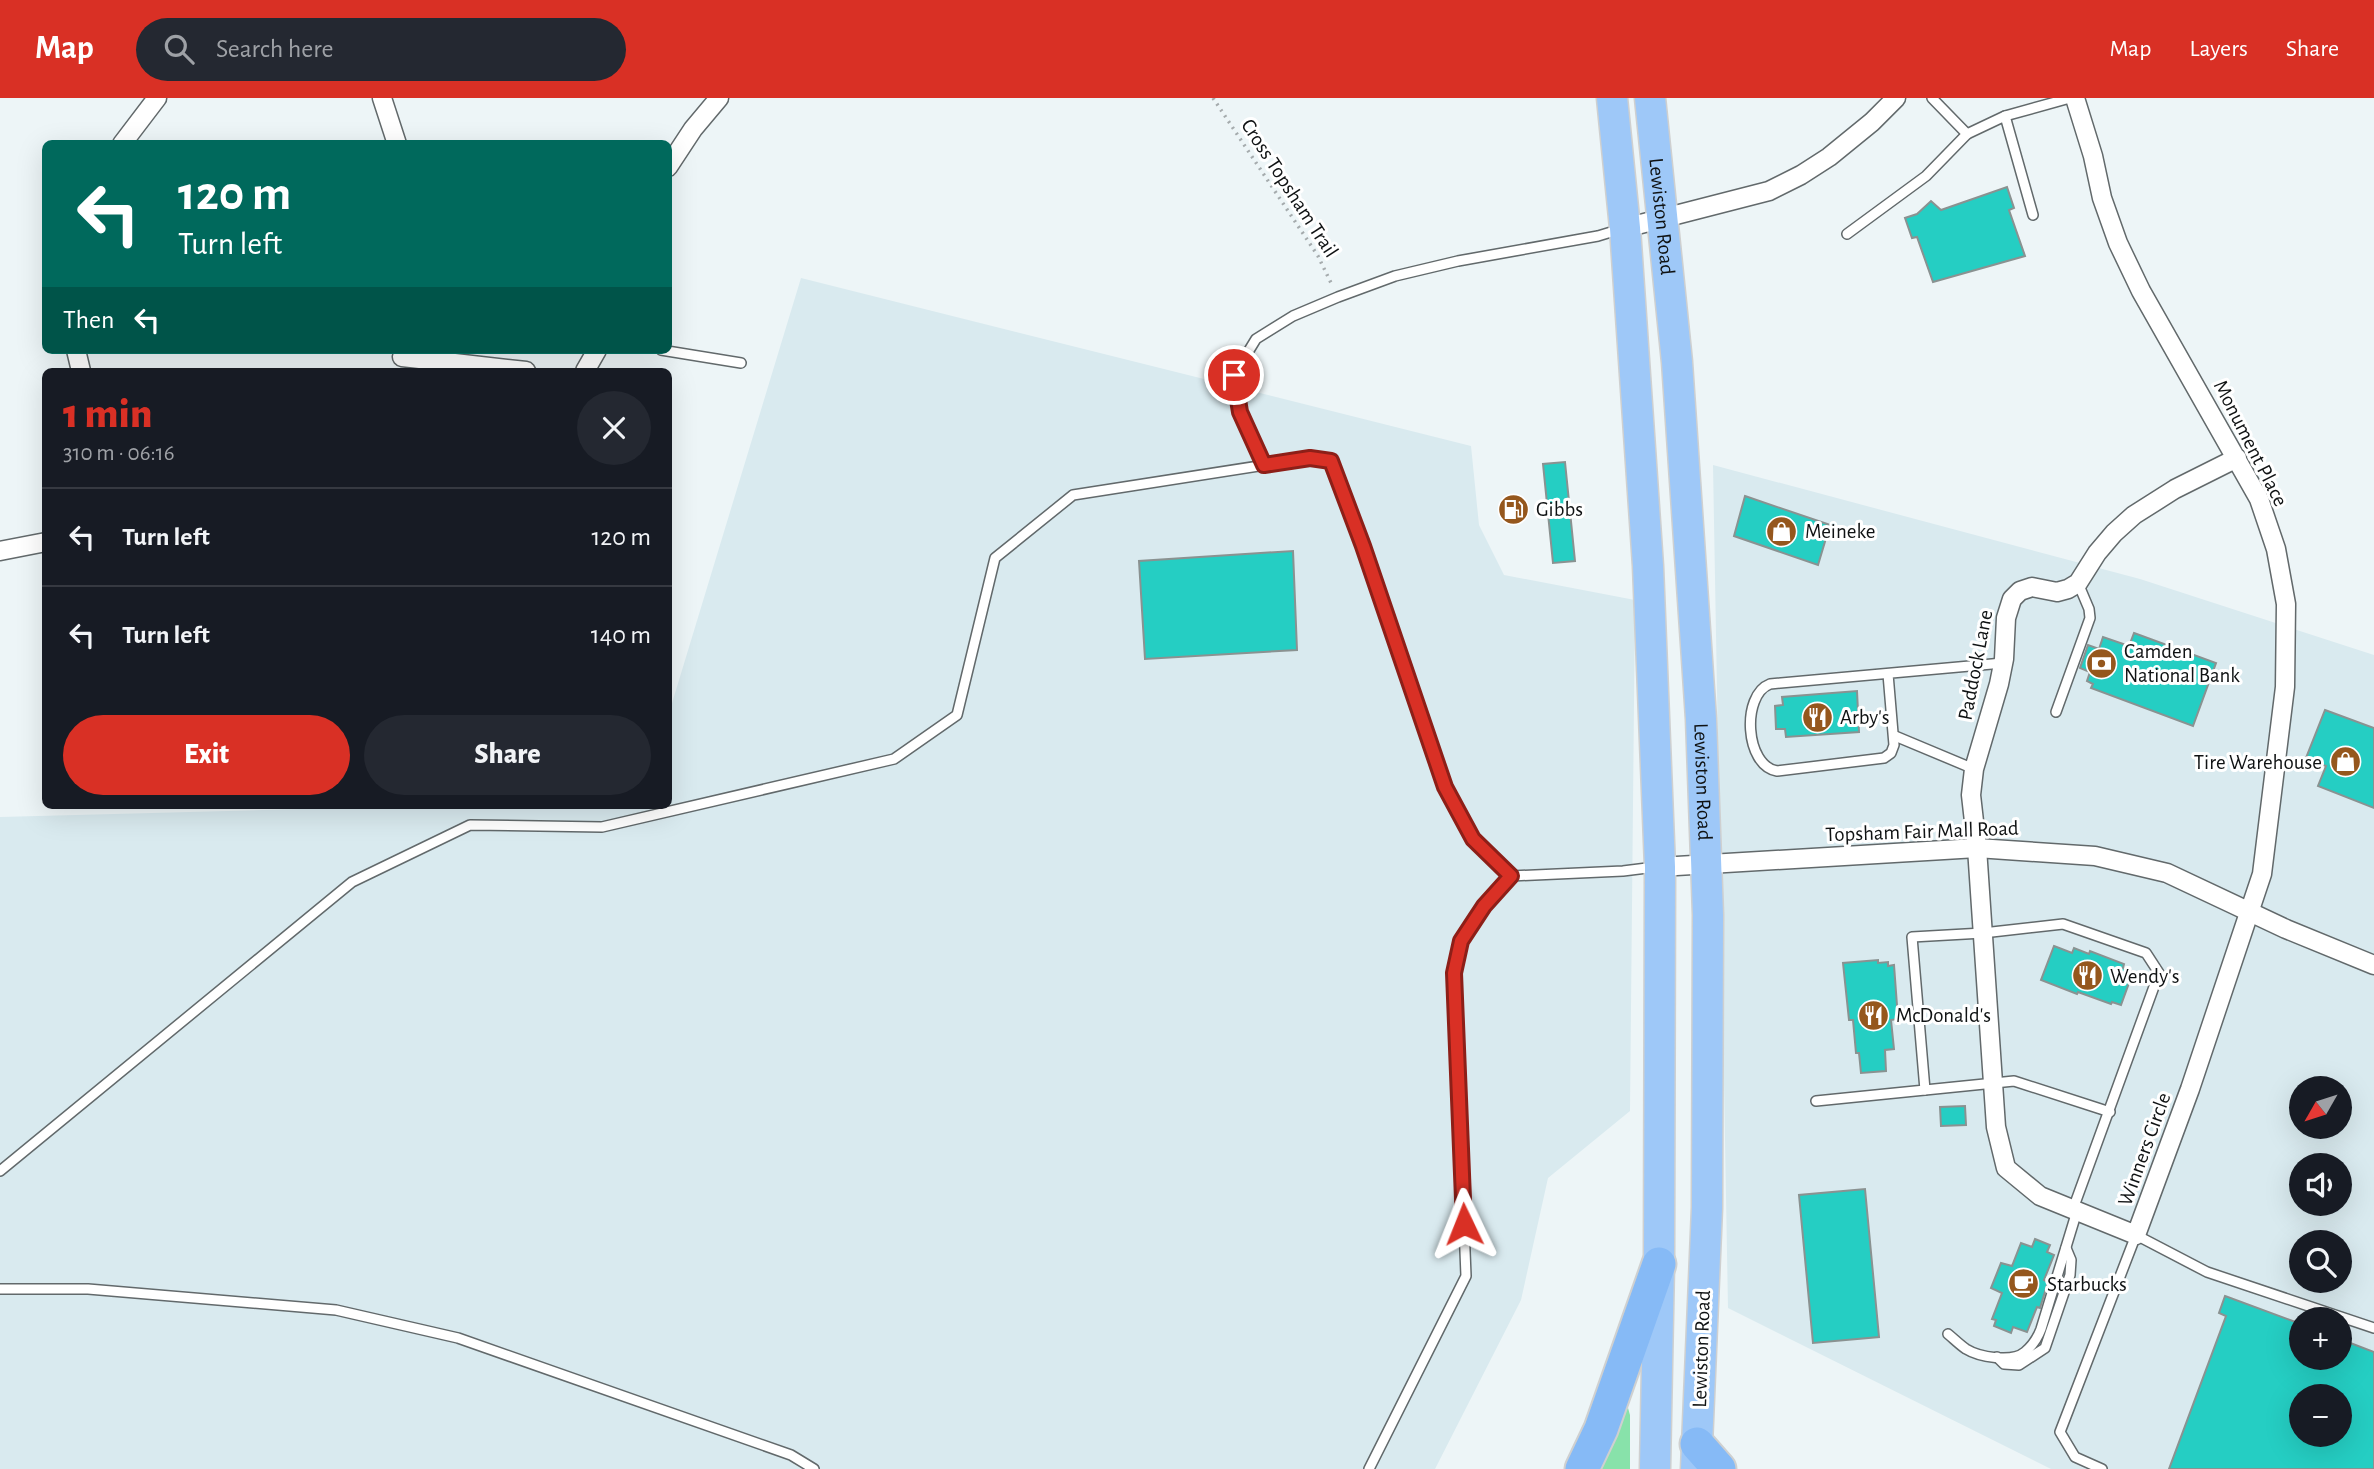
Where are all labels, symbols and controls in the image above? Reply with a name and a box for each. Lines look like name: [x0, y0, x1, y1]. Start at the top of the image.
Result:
search box: [136, 18, 626, 81]
icon: search: [160, 30, 198, 68]
text: Map: [35, 32, 94, 65]
text: Search here: [216, 36, 334, 62]
text: Map: [2109, 37, 2151, 61]
text: Layers: [2189, 37, 2248, 61]
text: Share: [2286, 37, 2339, 61]
street label: Cross Topsham Trail: [1237, 115, 1342, 261]
street label: Lewiston Road: [1645, 157, 1678, 276]
icon: left: [63, 168, 154, 259]
text: 120 m: [178, 170, 291, 219]
text: Turn left: [178, 228, 282, 260]
icon: left: [128, 301, 166, 339]
text: Then: [63, 307, 114, 333]
pin: [1204, 345, 1264, 405]
icon: arrive: [1215, 356, 1253, 394]
street label: Monument Place: [2210, 377, 2291, 510]
button: close: [577, 391, 651, 465]
text: 1 min: [63, 393, 152, 435]
text: 310 m · 06:16: [63, 442, 175, 465]
fuel station icon: Gibbs: [1496, 492, 1530, 526]
place label: Gibbs: [1536, 499, 1583, 520]
shop icon: Meineke: [1765, 514, 1799, 548]
icon: left: [63, 518, 101, 556]
place label: Meineke: [1805, 521, 1875, 542]
text: Turn left: [122, 524, 210, 550]
text: 120 m: [591, 524, 651, 550]
street label: Paddock Lane: [1954, 608, 1996, 722]
icon: left: [63, 616, 101, 654]
text: Turn left: [122, 622, 210, 648]
text: 140 m: [591, 622, 651, 648]
place label: Camden National Bank: [2124, 641, 2240, 686]
bank icon: Camden National Bank: [2084, 646, 2118, 680]
restaurant icon: Arby's: [1800, 700, 1834, 734]
place label: Arby's: [1840, 707, 1889, 728]
button: Exit: [63, 715, 350, 795]
button: Share: [364, 715, 651, 795]
street label: Lewiston Road: [1690, 723, 1715, 841]
shop icon: Tire Warehouse: [2328, 745, 2362, 779]
place label: Tire Warehouse: [2194, 752, 2322, 773]
street label: Topsham Fair Mall Road: [1825, 818, 2019, 845]
restaurant icon: Wendy's: [2070, 959, 2104, 993]
place label: Wendy's: [2110, 966, 2179, 987]
restaurant icon: McDonald's: [1856, 998, 1890, 1032]
place label: McDonald's: [1896, 1005, 1991, 1026]
north arrow: [2289, 1076, 2352, 1139]
map controls: [2289, 1076, 2352, 1447]
street label: Winners Circle: [2114, 1090, 2175, 1209]
button: sound: [2289, 1153, 2352, 1216]
position arrow: [1427, 1187, 1501, 1261]
button: search: [2289, 1230, 2352, 1293]
cafe icon: Starbucks: [2007, 1267, 2041, 1301]
place label: Starbucks: [2047, 1274, 2127, 1295]
street label: Lewiston Road: [1689, 1290, 1714, 1408]
button: +: [2289, 1307, 2352, 1370]
button: −: [2289, 1384, 2352, 1447]

